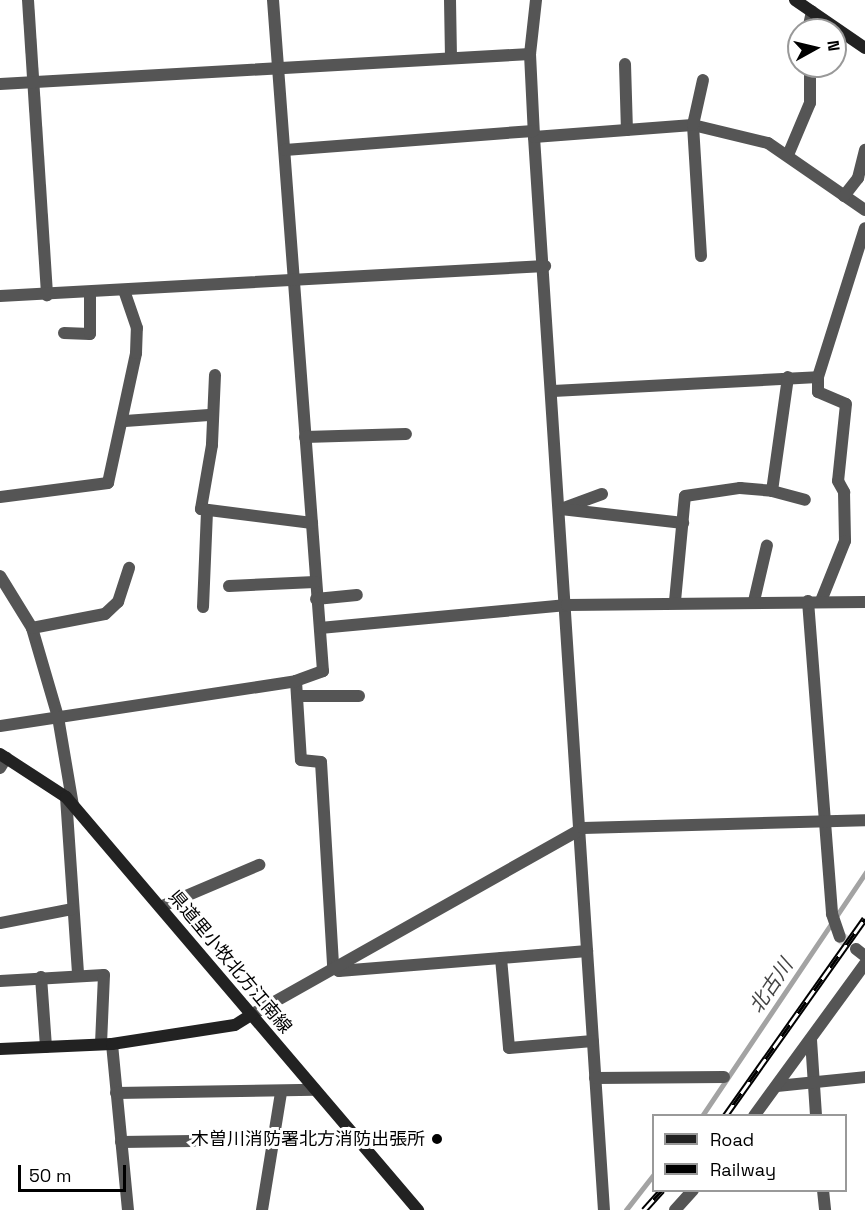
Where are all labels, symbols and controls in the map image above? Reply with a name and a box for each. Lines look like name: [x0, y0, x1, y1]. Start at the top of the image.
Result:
north arrow: [787, 18, 847, 78]
text: N: [822, 39, 844, 52]
street label: 県道里小牧北方江南線: [164, 886, 296, 1038]
water label: 北古川: [744, 954, 798, 1018]
legend: [652, 1114, 847, 1192]
place label: 木曽川消防署北方消防出張所: [191, 1128, 425, 1150]
text: Road: [710, 1128, 754, 1151]
marker: 木曽川消防署北方消防出張所: [430, 1132, 444, 1146]
scale bar: [21, 1153, 129, 1191]
text: Railway: [710, 1158, 776, 1181]
text: 50 m: [29, 1164, 71, 1187]

